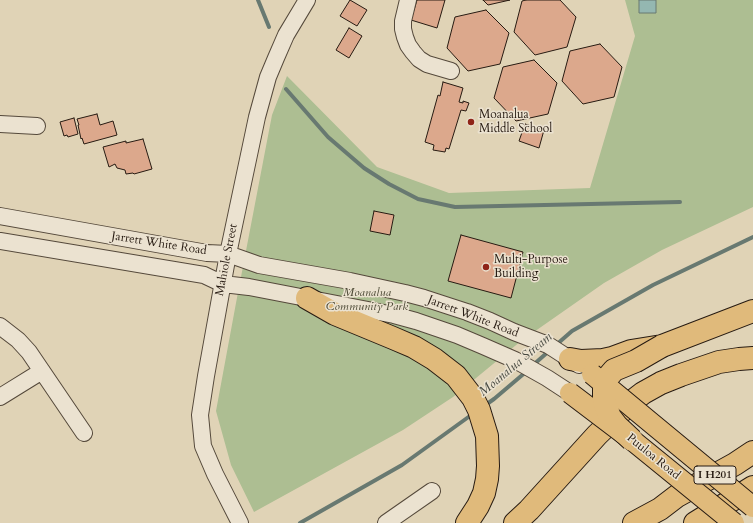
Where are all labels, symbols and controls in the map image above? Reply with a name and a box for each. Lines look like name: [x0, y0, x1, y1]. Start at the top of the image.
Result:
place label: Moanalua Middle School: [479, 108, 552, 136]
marker: Moanalua Middle School: [466, 117, 476, 127]
street label: Mahiole Street: [213, 223, 241, 297]
street label: Jarrett White Road: [110, 229, 208, 259]
place label: Multi-Purpose Building: [494, 253, 568, 281]
marker: Multi-Purpose Building: [481, 262, 491, 272]
park label: Moanalua Community Park: [326, 286, 408, 314]
street label: Jarrett White Road: [425, 293, 521, 341]
water label: Moanalua Stream: [476, 330, 556, 400]
street label: Puuloa Road: [623, 431, 683, 483]
road number: I H201: [694, 466, 736, 484]

